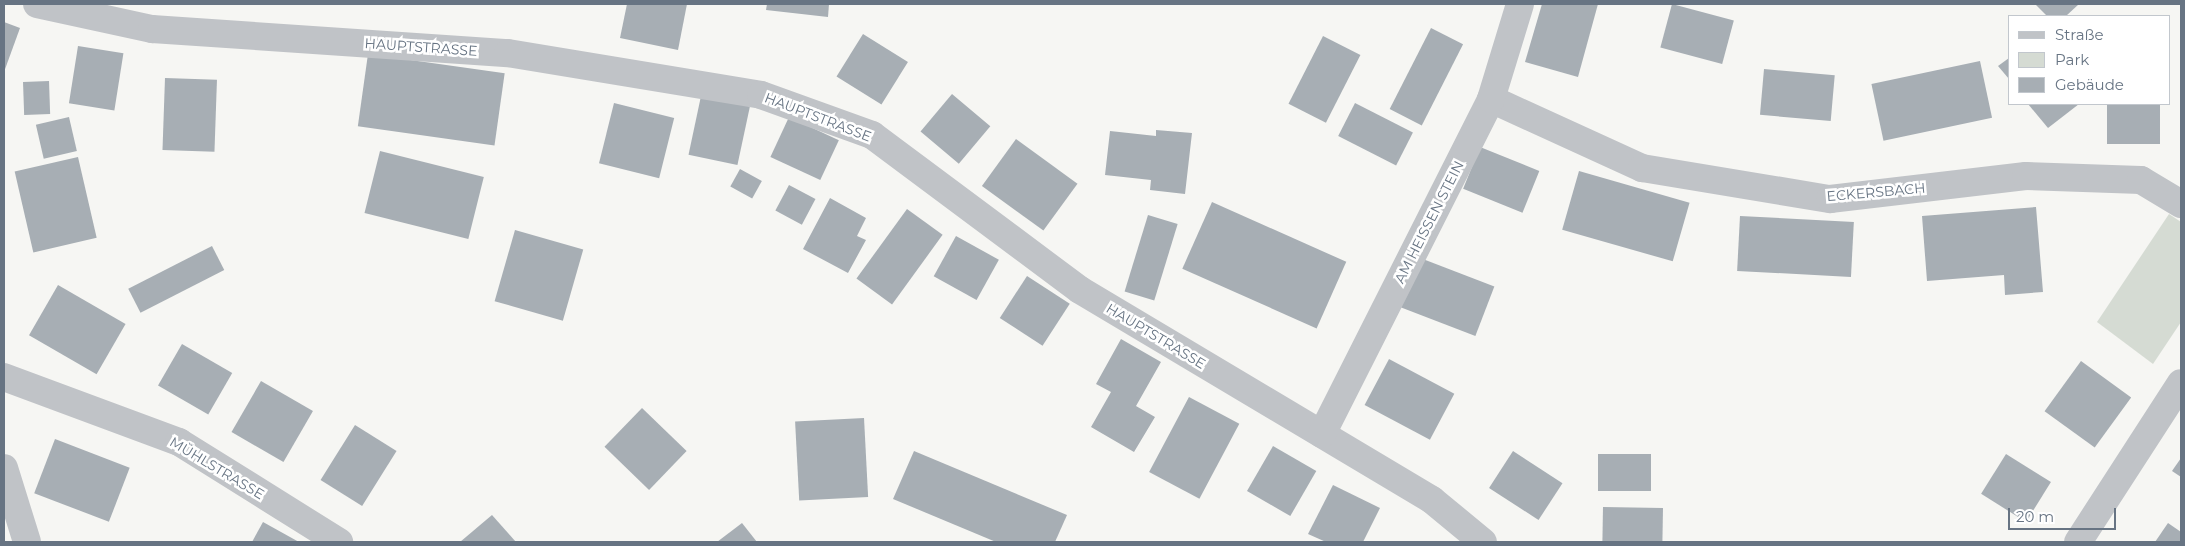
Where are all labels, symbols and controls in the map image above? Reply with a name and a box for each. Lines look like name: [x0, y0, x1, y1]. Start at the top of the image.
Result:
legend: [2008, 15, 2170, 105]
text: Straße: [2055, 25, 2104, 44]
street label: HAUPTSTRASSE: [364, 35, 478, 59]
text: Park: [2055, 50, 2089, 69]
text: Gebäude: [2055, 75, 2124, 94]
street label: HAUPTSTRASSE: [762, 89, 874, 145]
street label: AM HEISSEN STEIN: [1391, 158, 1467, 286]
street label: ECKERSBACH: [1826, 179, 1926, 205]
street label: HAUPTSTRASSE: [1103, 300, 1209, 372]
street label: MÜHLSTRASSE: [167, 433, 267, 503]
scale bar: [2010, 498, 2118, 530]
text: 20 m: [2016, 507, 2054, 526]

